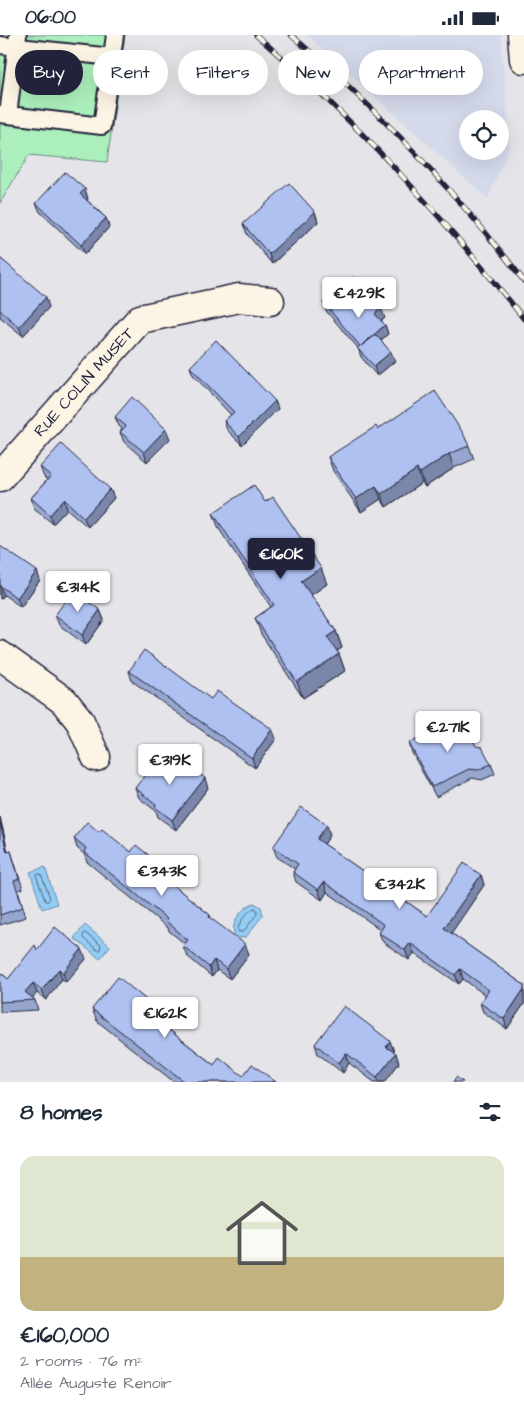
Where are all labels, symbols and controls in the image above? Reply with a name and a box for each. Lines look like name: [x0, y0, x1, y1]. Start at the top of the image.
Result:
text: 06:00: [25, 4, 76, 31]
chip: Buy: [15, 50, 83, 95]
chip: Rent: [93, 50, 168, 95]
chip: Filters: [178, 50, 268, 95]
chip: New: [278, 50, 349, 95]
chip: Apartment: [359, 50, 483, 95]
map controls: [459, 110, 509, 160]
button: locate: [459, 110, 509, 160]
pin: €429K: [324, 277, 394, 319]
text: €429K: [333, 282, 385, 304]
street label: RUE COLIN MUSET: [29, 323, 139, 441]
pin: €160K: [246, 537, 316, 580]
text: €160K: [259, 543, 303, 565]
pin: €314K: [43, 571, 113, 613]
text: €314K: [56, 576, 100, 598]
pin: €271K: [413, 711, 483, 753]
text: €271K: [426, 716, 470, 738]
pin: €319K: [135, 743, 205, 786]
text: €319K: [149, 749, 191, 771]
pin: €343K: [127, 855, 197, 897]
text: €343K: [137, 860, 187, 882]
pin: €342K: [365, 867, 435, 910]
text: €342K: [375, 873, 425, 895]
pin: €162K: [130, 997, 200, 1039]
text: €162K: [143, 1002, 187, 1024]
text: 8 homes: [20, 1098, 102, 1127]
icon: filters: [476, 1098, 504, 1126]
icon: home: [217, 1188, 307, 1278]
text: €160,000: [20, 1321, 109, 1350]
text: 2 rooms · 76 m²: [20, 1350, 143, 1372]
text: Allée Auguste Renoir: [20, 1372, 172, 1394]

